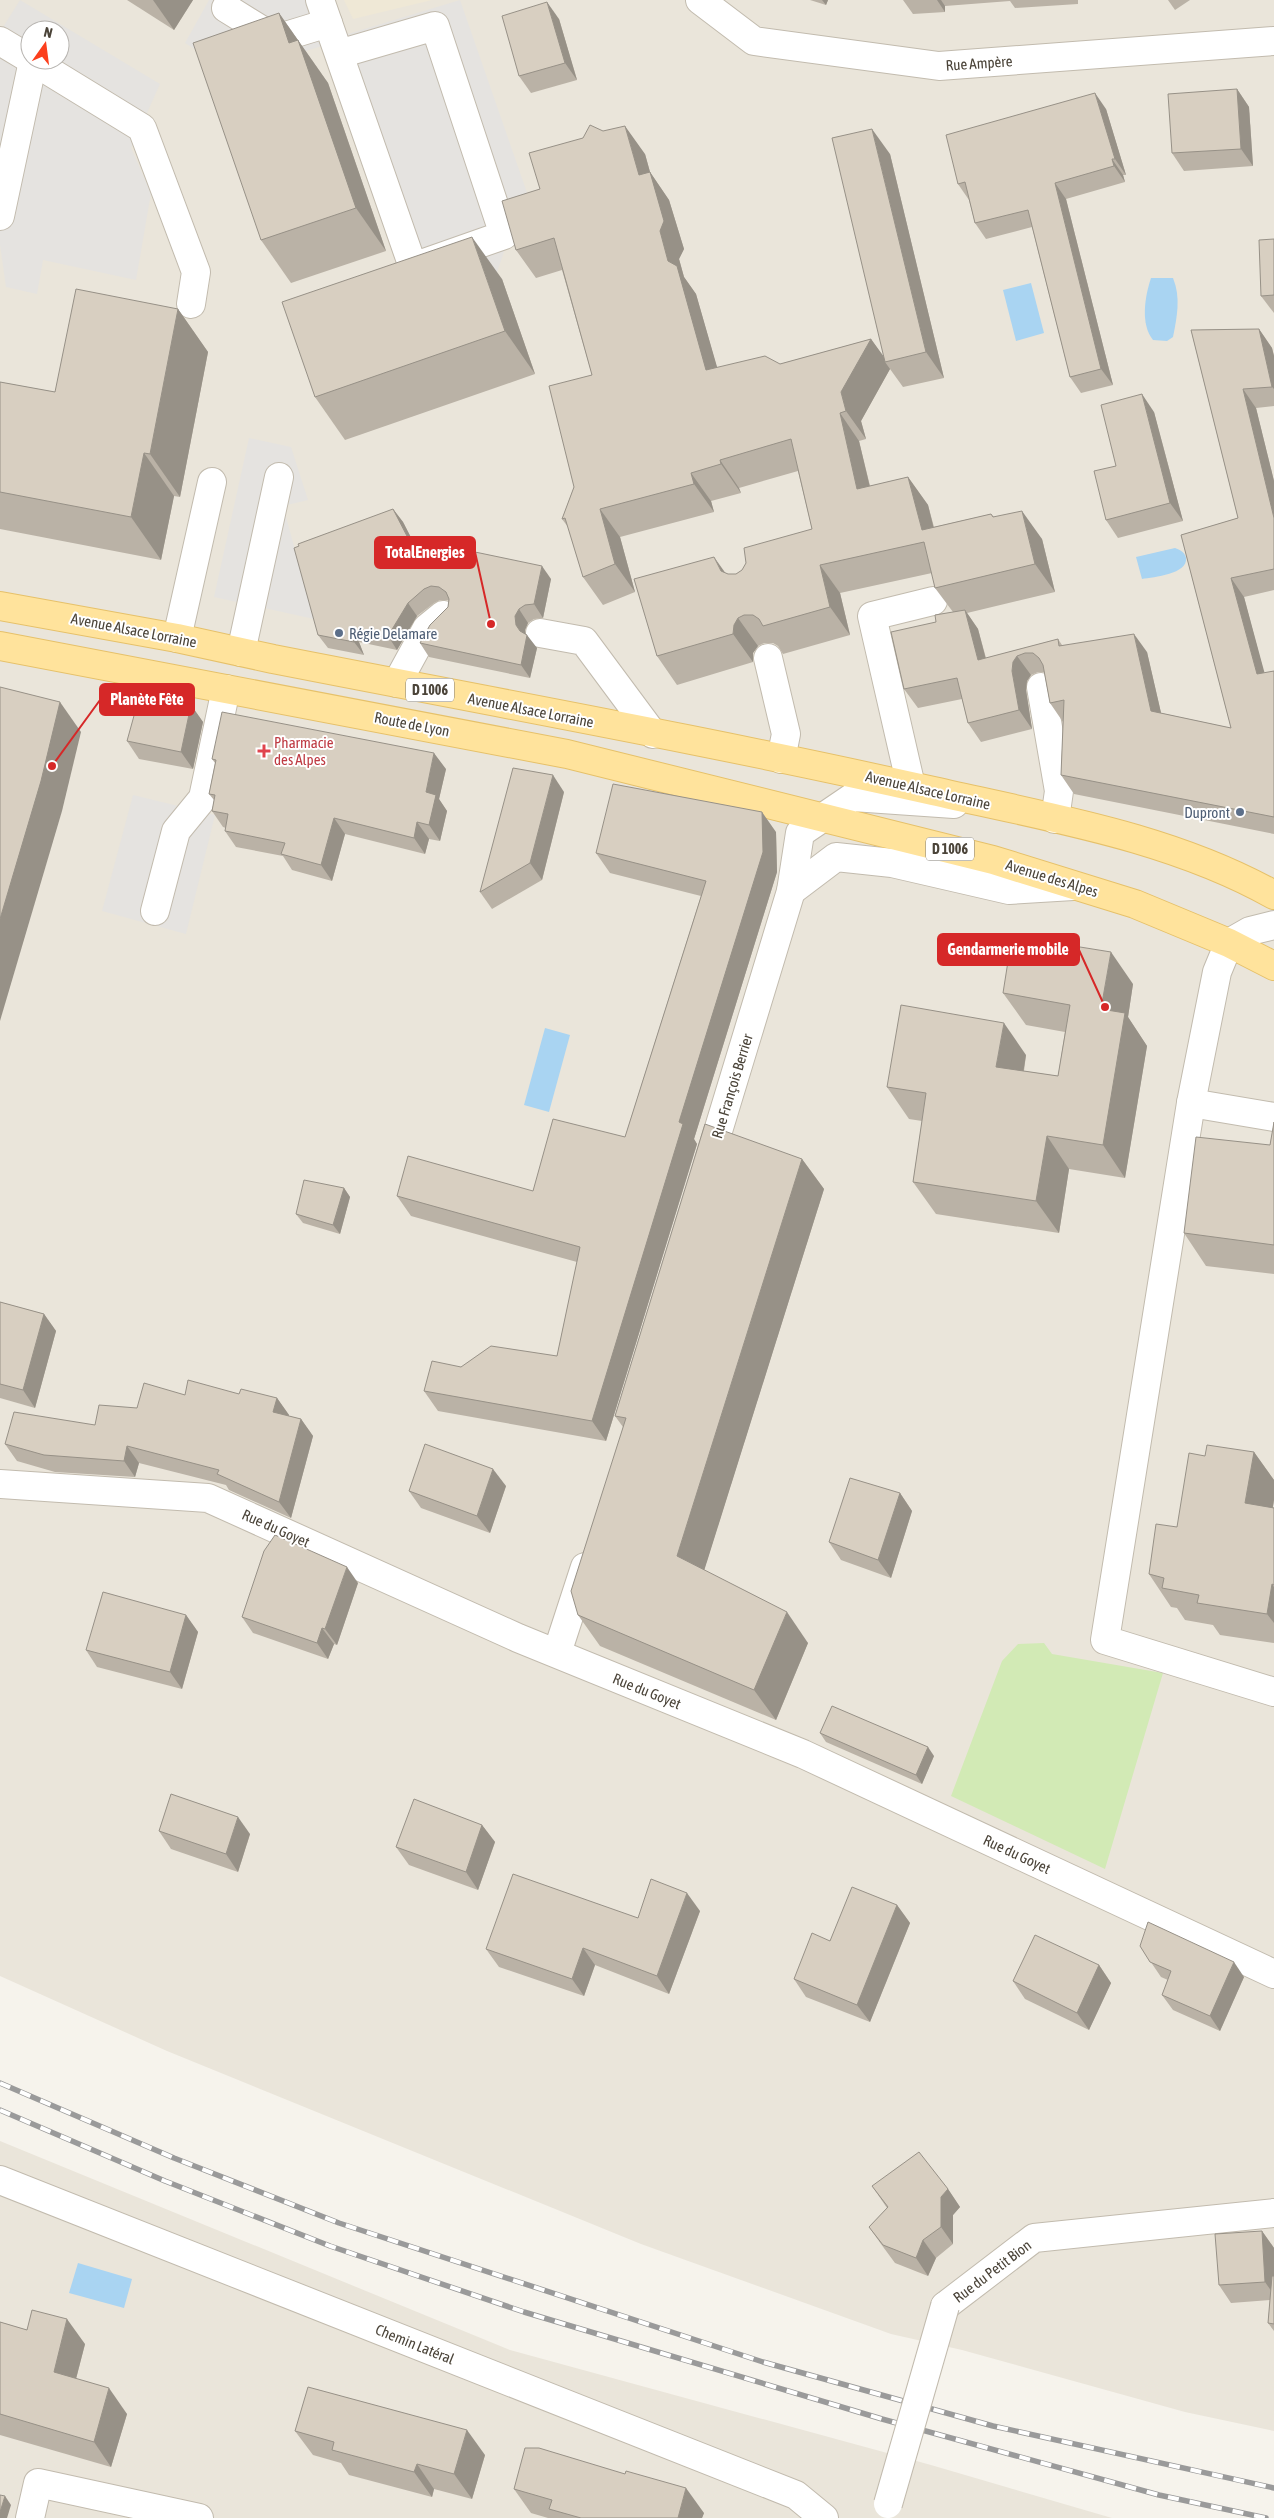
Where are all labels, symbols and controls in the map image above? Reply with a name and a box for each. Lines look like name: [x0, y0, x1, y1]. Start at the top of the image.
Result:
north arrow: [20, 20, 70, 70]
text: N: [42, 24, 54, 41]
street label: Rue Ampère: [945, 52, 1013, 74]
callout: TotalEnergies: [375, 537, 475, 568]
text: TotalEnergies: [385, 543, 465, 561]
street label: Avenue Alsace Lorraine: [70, 609, 198, 651]
place label: Régie Delamare: [349, 625, 437, 642]
marker: Régie Delamare: [333, 627, 345, 639]
road number: D 1006: [406, 678, 454, 702]
callout: Planète Fête: [100, 684, 194, 715]
street label: Avenue Alsace Lorraine: [467, 689, 595, 731]
text: Planète Fête: [110, 690, 184, 708]
street label: Route de Lyon: [373, 708, 451, 740]
place label: Pharmacie des Alpes: [274, 734, 334, 768]
marker: Pharmacie des Alpes: [258, 745, 270, 757]
street label: Avenue Alsace Lorraine: [864, 767, 992, 813]
place label: Dupront: [1184, 804, 1230, 821]
marker: Dupront: [1234, 806, 1246, 818]
road number: D 1006: [926, 838, 974, 861]
street label: Avenue des Alpes: [1004, 856, 1100, 900]
callout: Gendarmerie mobile: [938, 934, 1079, 965]
text: Gendarmerie mobile: [947, 940, 1069, 958]
street label: Rue François Berrier: [708, 1031, 756, 1140]
street label: Rue du Goyet: [240, 1506, 312, 1550]
street label: Rue du Goyet: [610, 1670, 684, 1712]
street label: Rue du Goyet: [981, 1831, 1053, 1877]
street label: Rue du Petit Bion: [950, 2236, 1034, 2306]
street label: Chemin Latéral: [373, 2321, 457, 2367]

